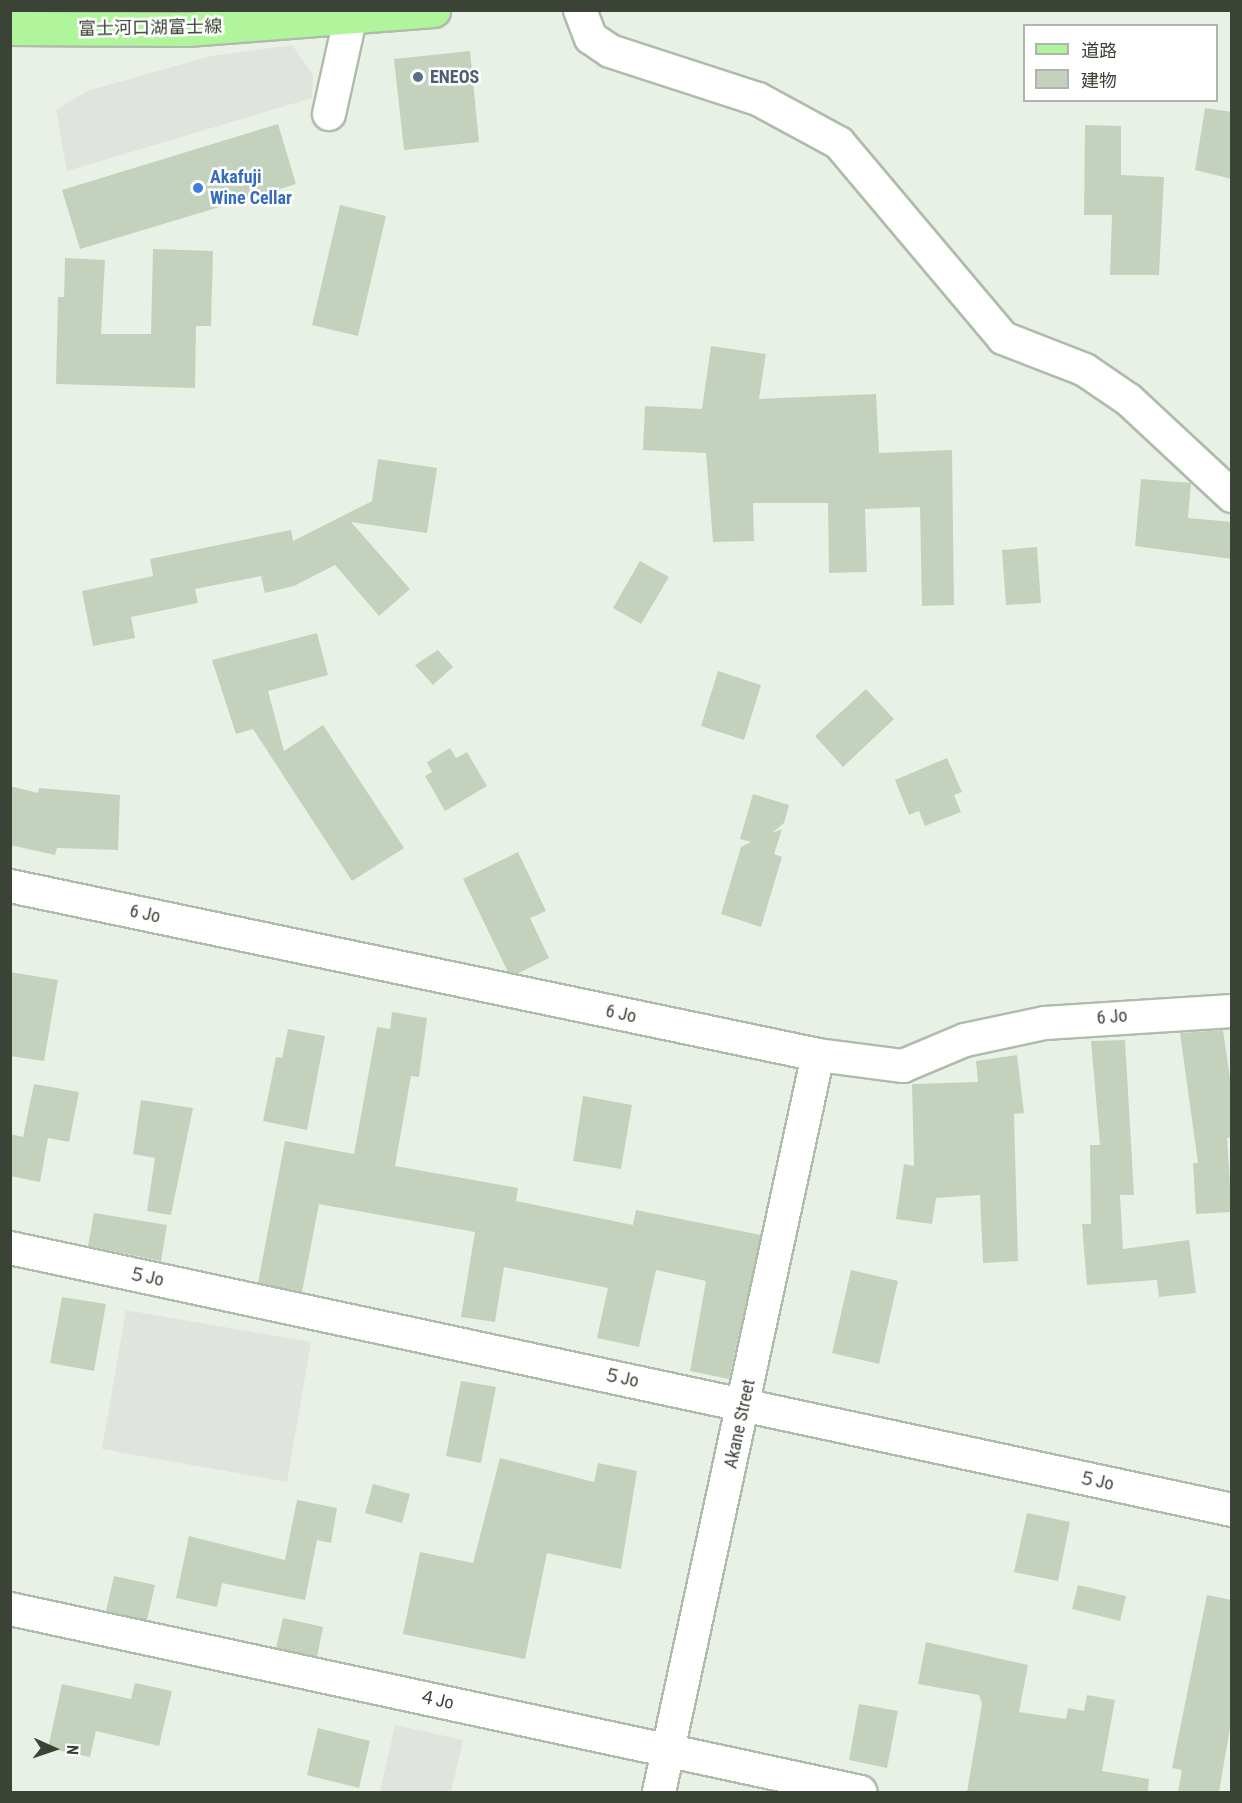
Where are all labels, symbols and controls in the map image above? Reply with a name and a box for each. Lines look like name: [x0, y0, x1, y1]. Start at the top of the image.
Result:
street label: 富士河口湖富士線: [78, 16, 222, 40]
legend: [1023, 24, 1218, 102]
text: 道路: [1081, 40, 1117, 61]
place label: ENEOS: [430, 66, 479, 88]
marker: ENEOS: [411, 70, 425, 84]
text: 建物: [1081, 70, 1117, 91]
place label: Akafuji Wine Cellar: [210, 167, 292, 210]
marker: Akafuji Wine Cellar: [191, 181, 205, 195]
street label: 6 Jo: [128, 900, 162, 928]
street label: 6 Jo: [604, 1000, 638, 1028]
street label: 6 Jo: [1096, 1005, 1128, 1029]
street label: ５Jo: [126, 1263, 166, 1291]
street label: ５Jo: [601, 1364, 641, 1392]
street label: Akane Street: [720, 1377, 760, 1471]
street label: ５Jo: [1076, 1467, 1116, 1495]
street label: ４Jo: [416, 1686, 456, 1714]
north arrow: [24, 1719, 84, 1779]
text: N: [63, 1745, 82, 1755]

